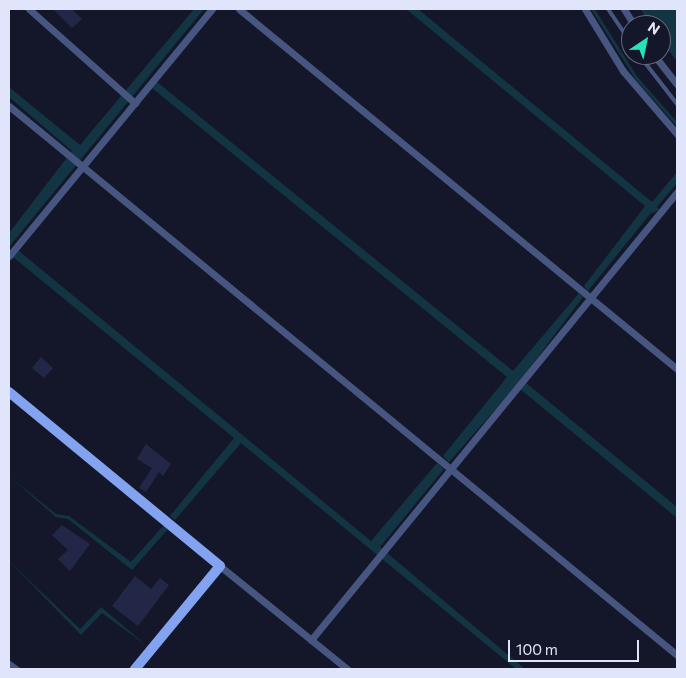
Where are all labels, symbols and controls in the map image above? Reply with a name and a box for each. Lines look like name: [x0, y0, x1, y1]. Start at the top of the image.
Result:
north arrow: [621, 15, 671, 65]
text: N: [645, 18, 663, 38]
scale bar: [511, 630, 642, 662]
text: 100 m: [516, 640, 558, 658]

